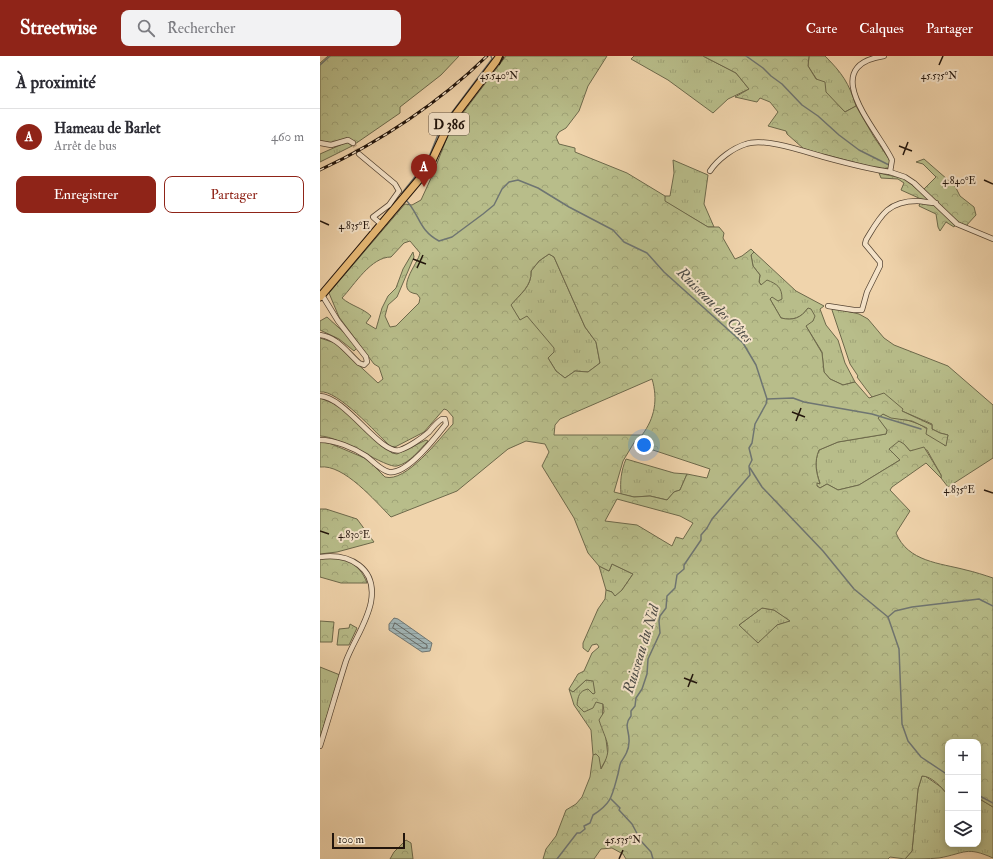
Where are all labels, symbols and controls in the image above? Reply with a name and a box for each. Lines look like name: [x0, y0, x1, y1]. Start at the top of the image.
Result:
search box: [121, 10, 401, 46]
text: Streetwise: [20, 16, 97, 40]
icon: search: [135, 17, 157, 39]
text: Rechercher: [167, 19, 235, 38]
text: Carte: [806, 20, 837, 37]
text: Calques: [859, 20, 904, 37]
text: Partager: [926, 20, 973, 37]
text: 45.540°N: [480, 70, 518, 82]
text: 45.535°N: [921, 70, 957, 82]
text: À proximité: [16, 72, 96, 93]
road number: D 386: [429, 113, 469, 135]
text: Hameau de Barlet: [54, 119, 161, 138]
text: A: [25, 129, 33, 145]
text: 460 m: [271, 129, 304, 145]
text: Arrêt de bus: [54, 138, 116, 154]
pin: A: [411, 154, 437, 187]
text: 4.840°E: [942, 175, 976, 187]
button: Enregistrer: [16, 176, 156, 213]
button: Partager: [164, 176, 304, 213]
text: 4.835°E: [338, 220, 370, 232]
water label: Ruisseau des Côtes: [672, 263, 757, 348]
your location: [634, 435, 654, 455]
text: 4.835°E: [943, 484, 975, 496]
text: 4.830°E: [338, 529, 370, 541]
water label: Ruisseau du Nid: [619, 601, 664, 697]
map controls: [945, 739, 981, 847]
button: +: [945, 739, 981, 775]
button: −: [945, 775, 981, 811]
button: layers: [945, 811, 981, 847]
scale bar: [332, 831, 405, 850]
text: 100 m: [338, 833, 364, 846]
text: 45.535°N: [605, 834, 641, 846]

